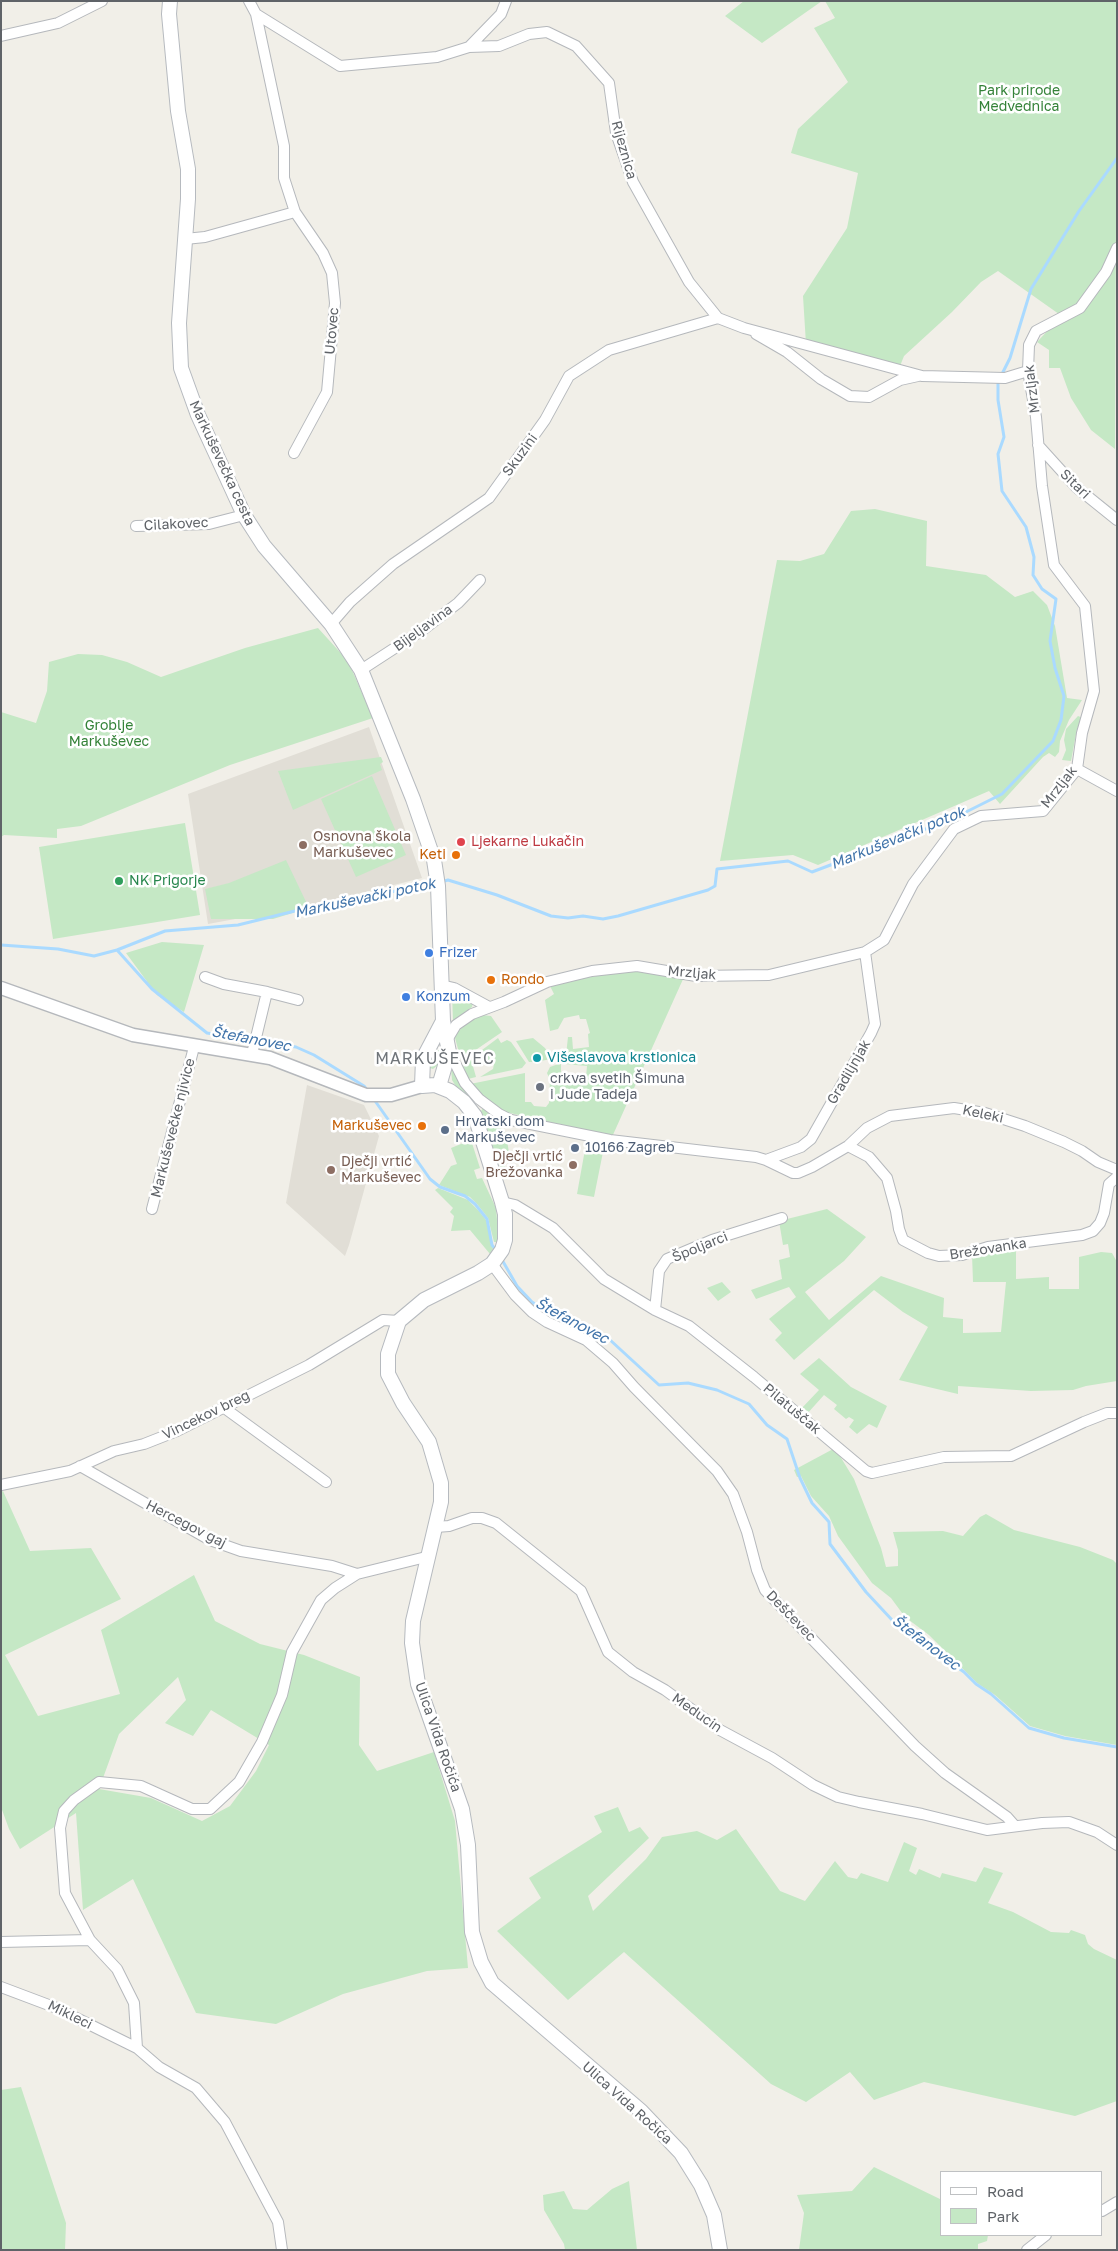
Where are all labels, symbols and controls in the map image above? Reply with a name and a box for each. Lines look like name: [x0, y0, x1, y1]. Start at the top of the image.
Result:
park label: Park prirode Medvednica: [978, 83, 1060, 115]
street label: Rijeznica: [608, 119, 640, 181]
street label: Utovec: [322, 307, 342, 355]
street label: Mrzljak: [1021, 364, 1043, 414]
street label: Markuševečka cesta: [186, 398, 258, 528]
street label: Skuzini: [499, 430, 541, 480]
street label: Sitari: [1056, 466, 1094, 502]
street label: Cilakovec: [143, 514, 209, 534]
street label: Bijeljavina: [390, 601, 456, 655]
park label: Groblje Markuševec: [69, 718, 149, 750]
street label: Mrzljak: [1037, 763, 1081, 811]
water label: Markuševački potok: [828, 803, 968, 873]
place label: Osnovna škola Markuševec: [313, 829, 411, 862]
place label: Ljekarne Lukačin: [471, 834, 584, 850]
marker: Ljekarne Lukačin: [455, 836, 467, 848]
marker: Osnovna škola Markuševec: [297, 839, 309, 851]
place label: Keti: [419, 847, 446, 863]
marker: Keti: [450, 849, 462, 861]
place label: NK Prigorje: [129, 873, 206, 889]
water label: Markuševački potok: [293, 874, 437, 922]
marker: NK Prigorje: [113, 875, 125, 887]
place label: Frizer: [439, 945, 477, 961]
marker: Frizer: [423, 947, 435, 959]
street label: Mrzljak: [667, 963, 717, 983]
place label: Rondo: [501, 972, 544, 988]
marker: Rondo: [485, 974, 497, 986]
place label: Konzum: [416, 989, 470, 1005]
marker: Konzum: [400, 991, 412, 1003]
water label: Štefanovec: [210, 1022, 292, 1056]
street label: Gradiljnjak: [824, 1037, 874, 1107]
district label: MARKUŠEVEC: [374, 1049, 496, 1069]
place label: Višeslavova krstionica: [547, 1050, 696, 1066]
marker: Višeslavova krstionica: [531, 1052, 543, 1064]
street label: Markuševečke njivice: [148, 1057, 198, 1199]
place label: crkva svetih Šimuna i Jude Tadeja: [550, 1071, 685, 1104]
marker: crkva svetih Šimuna i Jude Tadeja: [534, 1081, 546, 1093]
street label: Keleki: [961, 1101, 1005, 1127]
place label: Hrvatski dom Markuševec: [455, 1114, 544, 1146]
place label: Markuševec: [332, 1118, 412, 1134]
marker: Markuševec: [416, 1120, 428, 1132]
marker: Hrvatski dom Markuševec: [439, 1124, 451, 1136]
place label: 10166 Zagreb: [585, 1140, 675, 1156]
marker: 10166 Zagreb: [569, 1142, 581, 1154]
place label: Dječji vrtić Brežovanka: [485, 1149, 563, 1182]
place label: Dječji vrtić Markuševec: [341, 1154, 421, 1186]
marker: Dječji vrtić Brežovanka: [567, 1159, 579, 1171]
marker: Dječji vrtić Markuševec: [325, 1164, 337, 1176]
street label: Špoljarci: [670, 1228, 730, 1266]
street label: Brežovanka: [948, 1235, 1028, 1263]
water label: Štefanovec: [532, 1294, 612, 1348]
street label: Pilatuščak: [760, 1380, 824, 1438]
street label: Vincekov breg: [160, 1387, 252, 1443]
street label: Hercegov gaj: [143, 1497, 229, 1551]
street label: Deščevec: [763, 1587, 819, 1645]
water label: Štefanovec: [888, 1612, 964, 1674]
street label: Ulica Vida Ročića: [411, 1680, 465, 1794]
street label: Meducin: [669, 1690, 725, 1736]
street label: Mikleci: [45, 1997, 95, 2033]
street label: Ulica Vida Ročića: [579, 2058, 675, 2148]
legend: [940, 2171, 1103, 2236]
text: Road: [987, 2182, 1024, 2200]
text: Park: [987, 2207, 1019, 2225]

